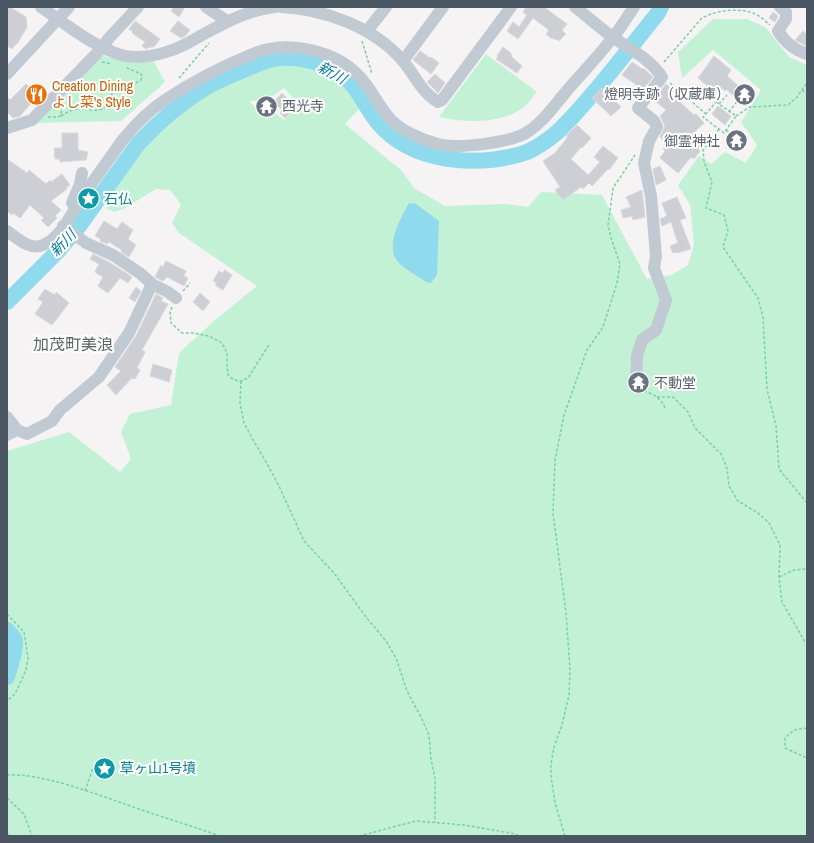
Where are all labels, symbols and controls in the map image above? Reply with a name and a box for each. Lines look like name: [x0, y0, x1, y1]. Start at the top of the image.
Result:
water label: 新川: [314, 56, 352, 90]
place label: Creation Dining よし菜's Style: [52, 77, 134, 111]
restaurant icon: Creation Dining よし菜's Style: [24, 81, 50, 107]
temple icon: 燈明寺跡（収蔵庫）: [732, 81, 758, 107]
place label: 燈明寺跡（収蔵庫）: [604, 85, 730, 103]
temple icon: 西光寺: [254, 93, 280, 119]
place label: 西光寺: [282, 97, 324, 115]
temple icon: 御霊神社: [723, 128, 749, 154]
place label: 御霊神社: [664, 132, 720, 150]
place icon: 石仏: [76, 186, 102, 212]
place label: 石仏: [104, 190, 132, 208]
water label: 新川: [45, 223, 82, 261]
district label: 加茂町美浪: [33, 333, 113, 355]
temple icon: 不動堂: [626, 370, 652, 396]
place label: 不動堂: [654, 374, 696, 392]
place icon: 草ヶ山1号墳: [92, 755, 118, 781]
place label: 草ヶ山1号墳: [120, 759, 196, 777]

